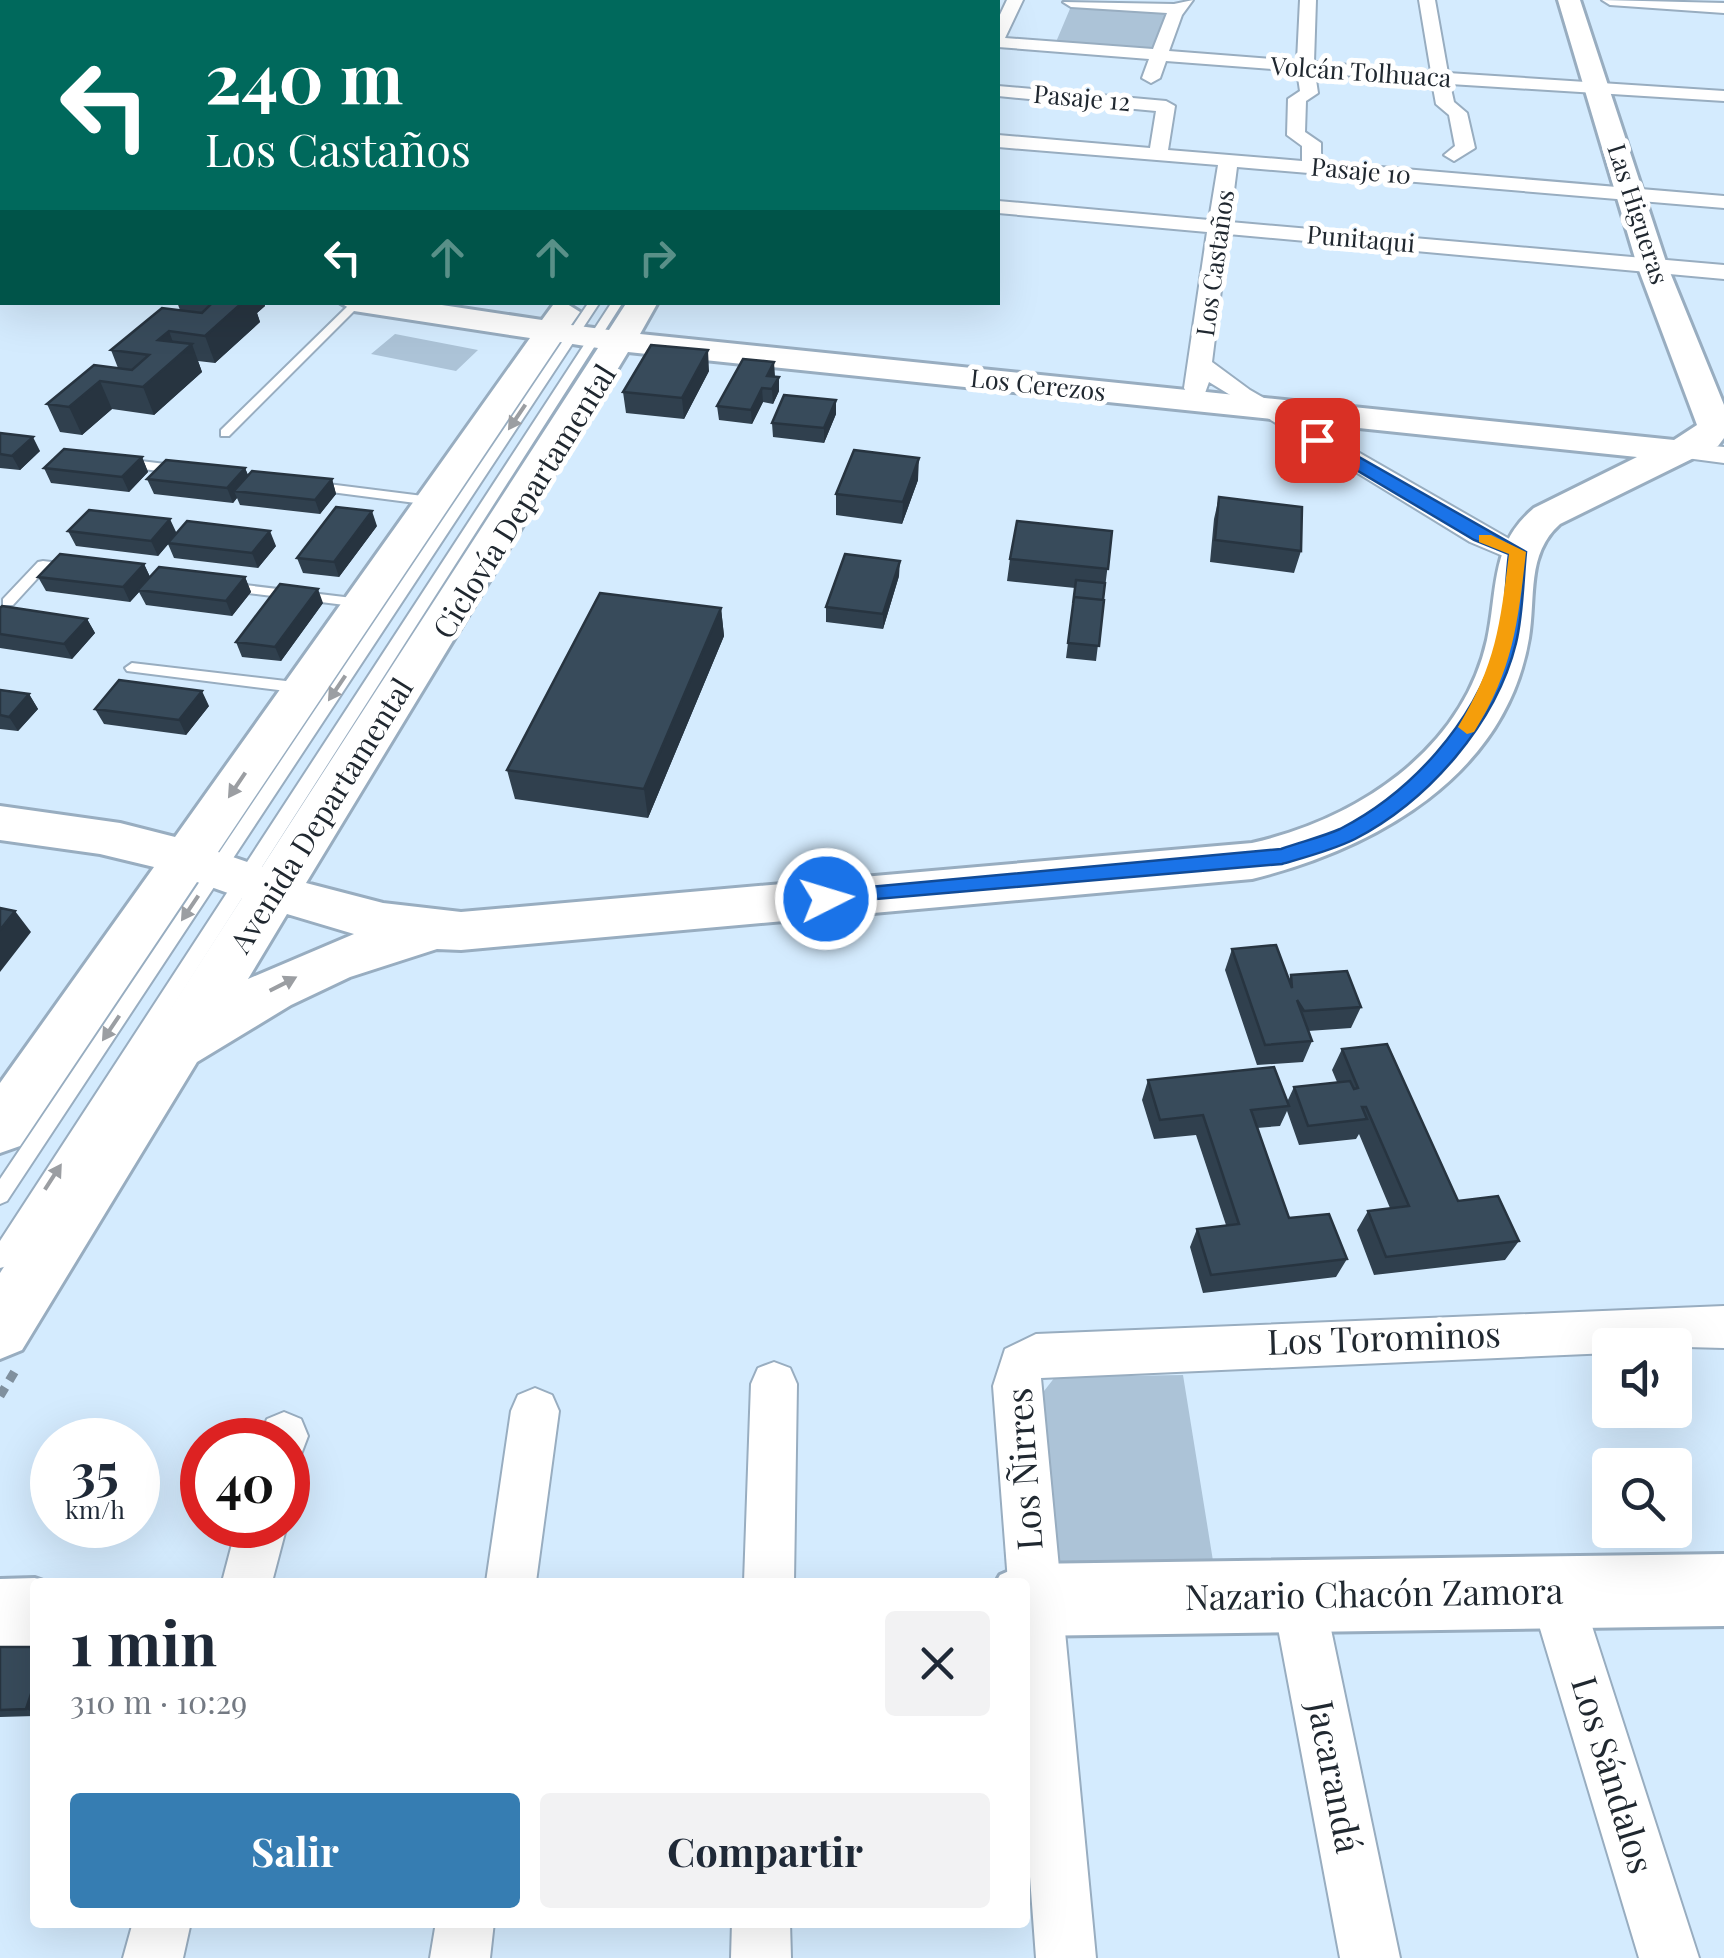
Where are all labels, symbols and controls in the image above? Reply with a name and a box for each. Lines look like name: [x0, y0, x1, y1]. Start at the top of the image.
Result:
text: 240 m: [205, 28, 403, 122]
icon: left: [40, 40, 170, 170]
street label: Volcán Tolhuaca: [1269, 48, 1453, 93]
street label: Pasaje 12: [1032, 76, 1132, 117]
text: Los Castaños: [205, 118, 471, 178]
street label: Las Higueras: [1601, 139, 1678, 288]
street label: Pasaje 10: [1310, 149, 1413, 190]
street label: Los Castaños: [1187, 187, 1240, 338]
street label: Punitaqui: [1306, 216, 1417, 259]
icon: left: [315, 230, 370, 285]
icon: ahead: [420, 230, 475, 285]
icon: ahead: [525, 230, 580, 285]
icon: right: [630, 230, 685, 285]
street label: Ciclovía Departamental: [423, 356, 624, 646]
street label: Los Cerezos: [969, 360, 1107, 407]
pin: [1275, 398, 1360, 483]
one-way arrow: [508, 404, 527, 431]
icon: arrive: [1290, 413, 1345, 468]
street label: Avenida Departamental: [219, 670, 421, 961]
one-way arrow: [328, 674, 346, 701]
one-way arrow: [228, 772, 247, 799]
position arrow: [774, 847, 878, 951]
one-way arrow: [181, 895, 200, 922]
one-way arrow: [269, 976, 298, 993]
one-way arrow: [102, 1014, 120, 1042]
one-way arrow: [44, 1163, 62, 1191]
street label: Los Torominos: [1266, 1309, 1502, 1364]
map controls: [1592, 1328, 1692, 1548]
button: sound: [1592, 1328, 1692, 1428]
street label: Los Ñirres: [993, 1387, 1052, 1552]
speed limit sign: 40: [180, 1418, 310, 1548]
text: 35: [71, 1437, 119, 1504]
button: search: [1592, 1448, 1692, 1548]
text: km/h: [65, 1492, 125, 1525]
street label: Nazario Chacón Zamora: [1184, 1566, 1564, 1619]
text: 1 min: [70, 1601, 217, 1681]
button: close: [885, 1611, 990, 1716]
street label: Los Sándalos: [1562, 1670, 1667, 1878]
text: 310 m · 10:29: [70, 1679, 247, 1722]
street label: Jacarandá: [1298, 1695, 1374, 1857]
button: Salir: [70, 1793, 520, 1908]
button: Compartir: [540, 1793, 990, 1908]

